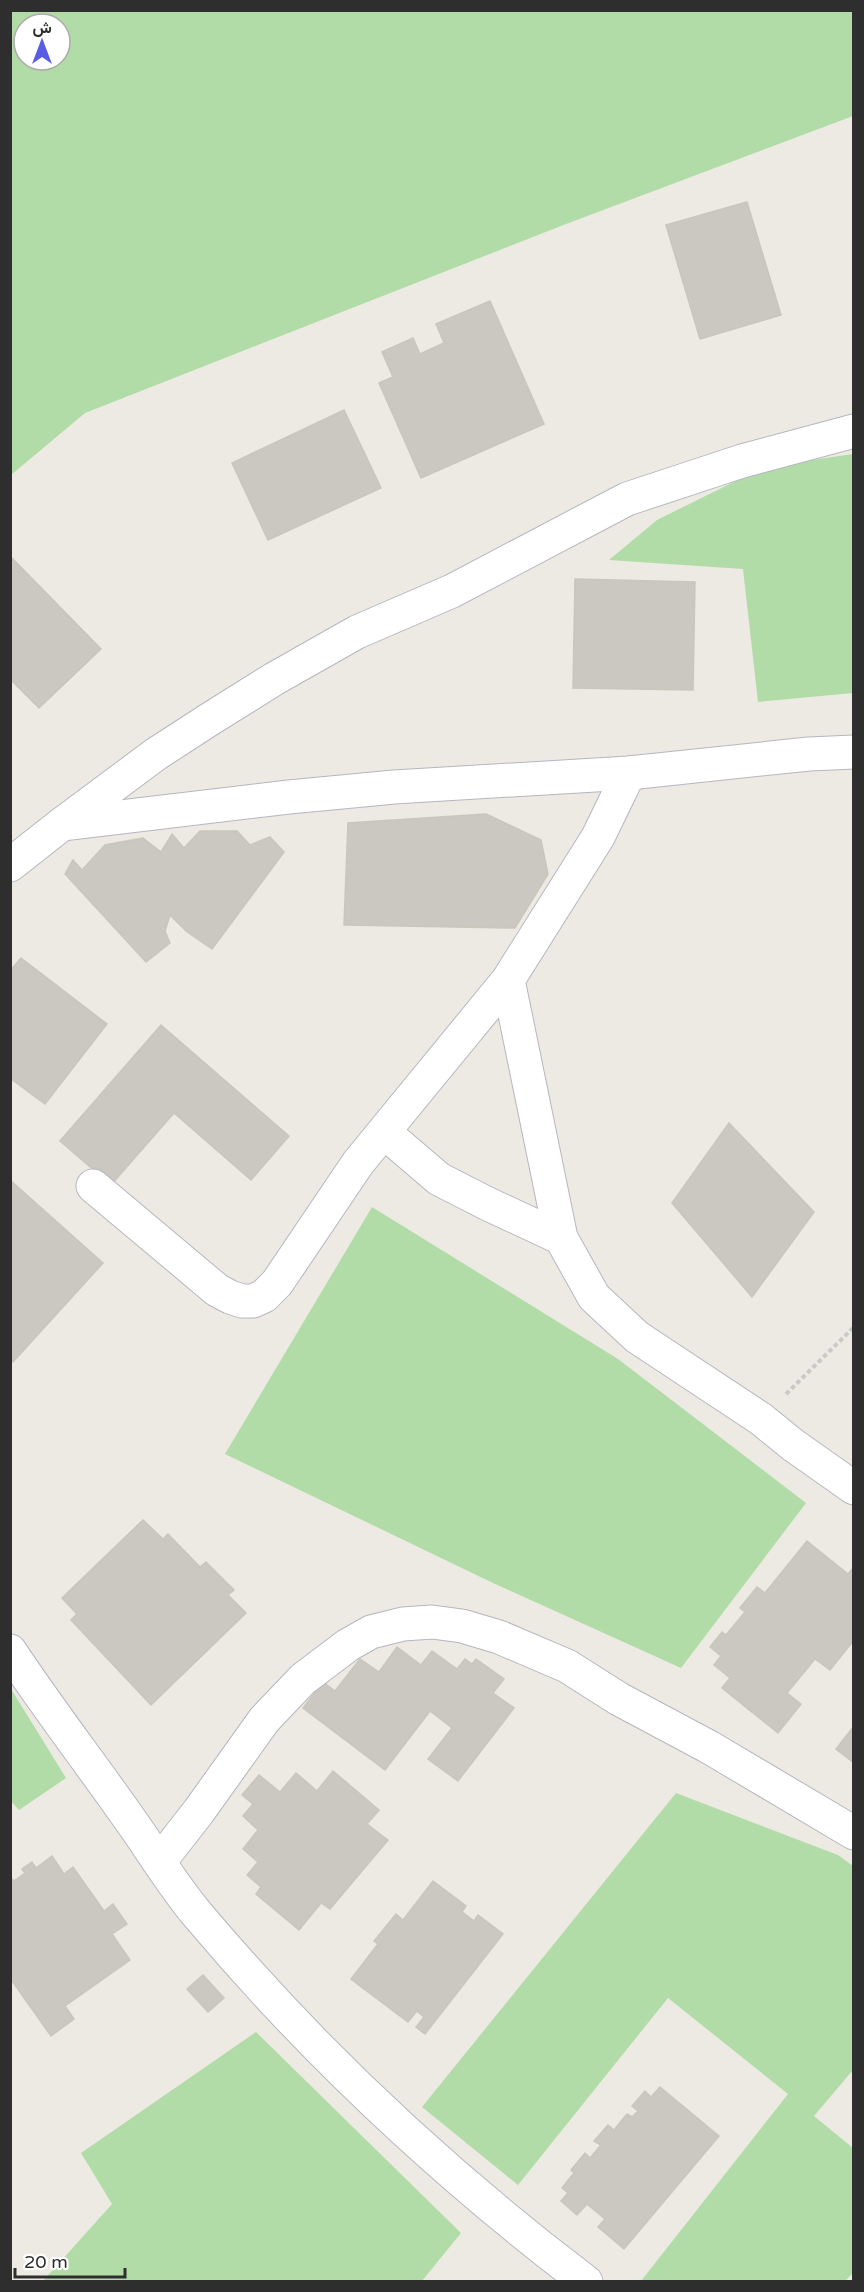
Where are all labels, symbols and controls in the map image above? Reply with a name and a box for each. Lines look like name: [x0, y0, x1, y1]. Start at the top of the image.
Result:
north arrow: [12, 12, 72, 72]
text: ش: [32, 18, 52, 38]
scale bar: [15, 2241, 124, 2279]
text: 20 m: [24, 2251, 68, 2273]

